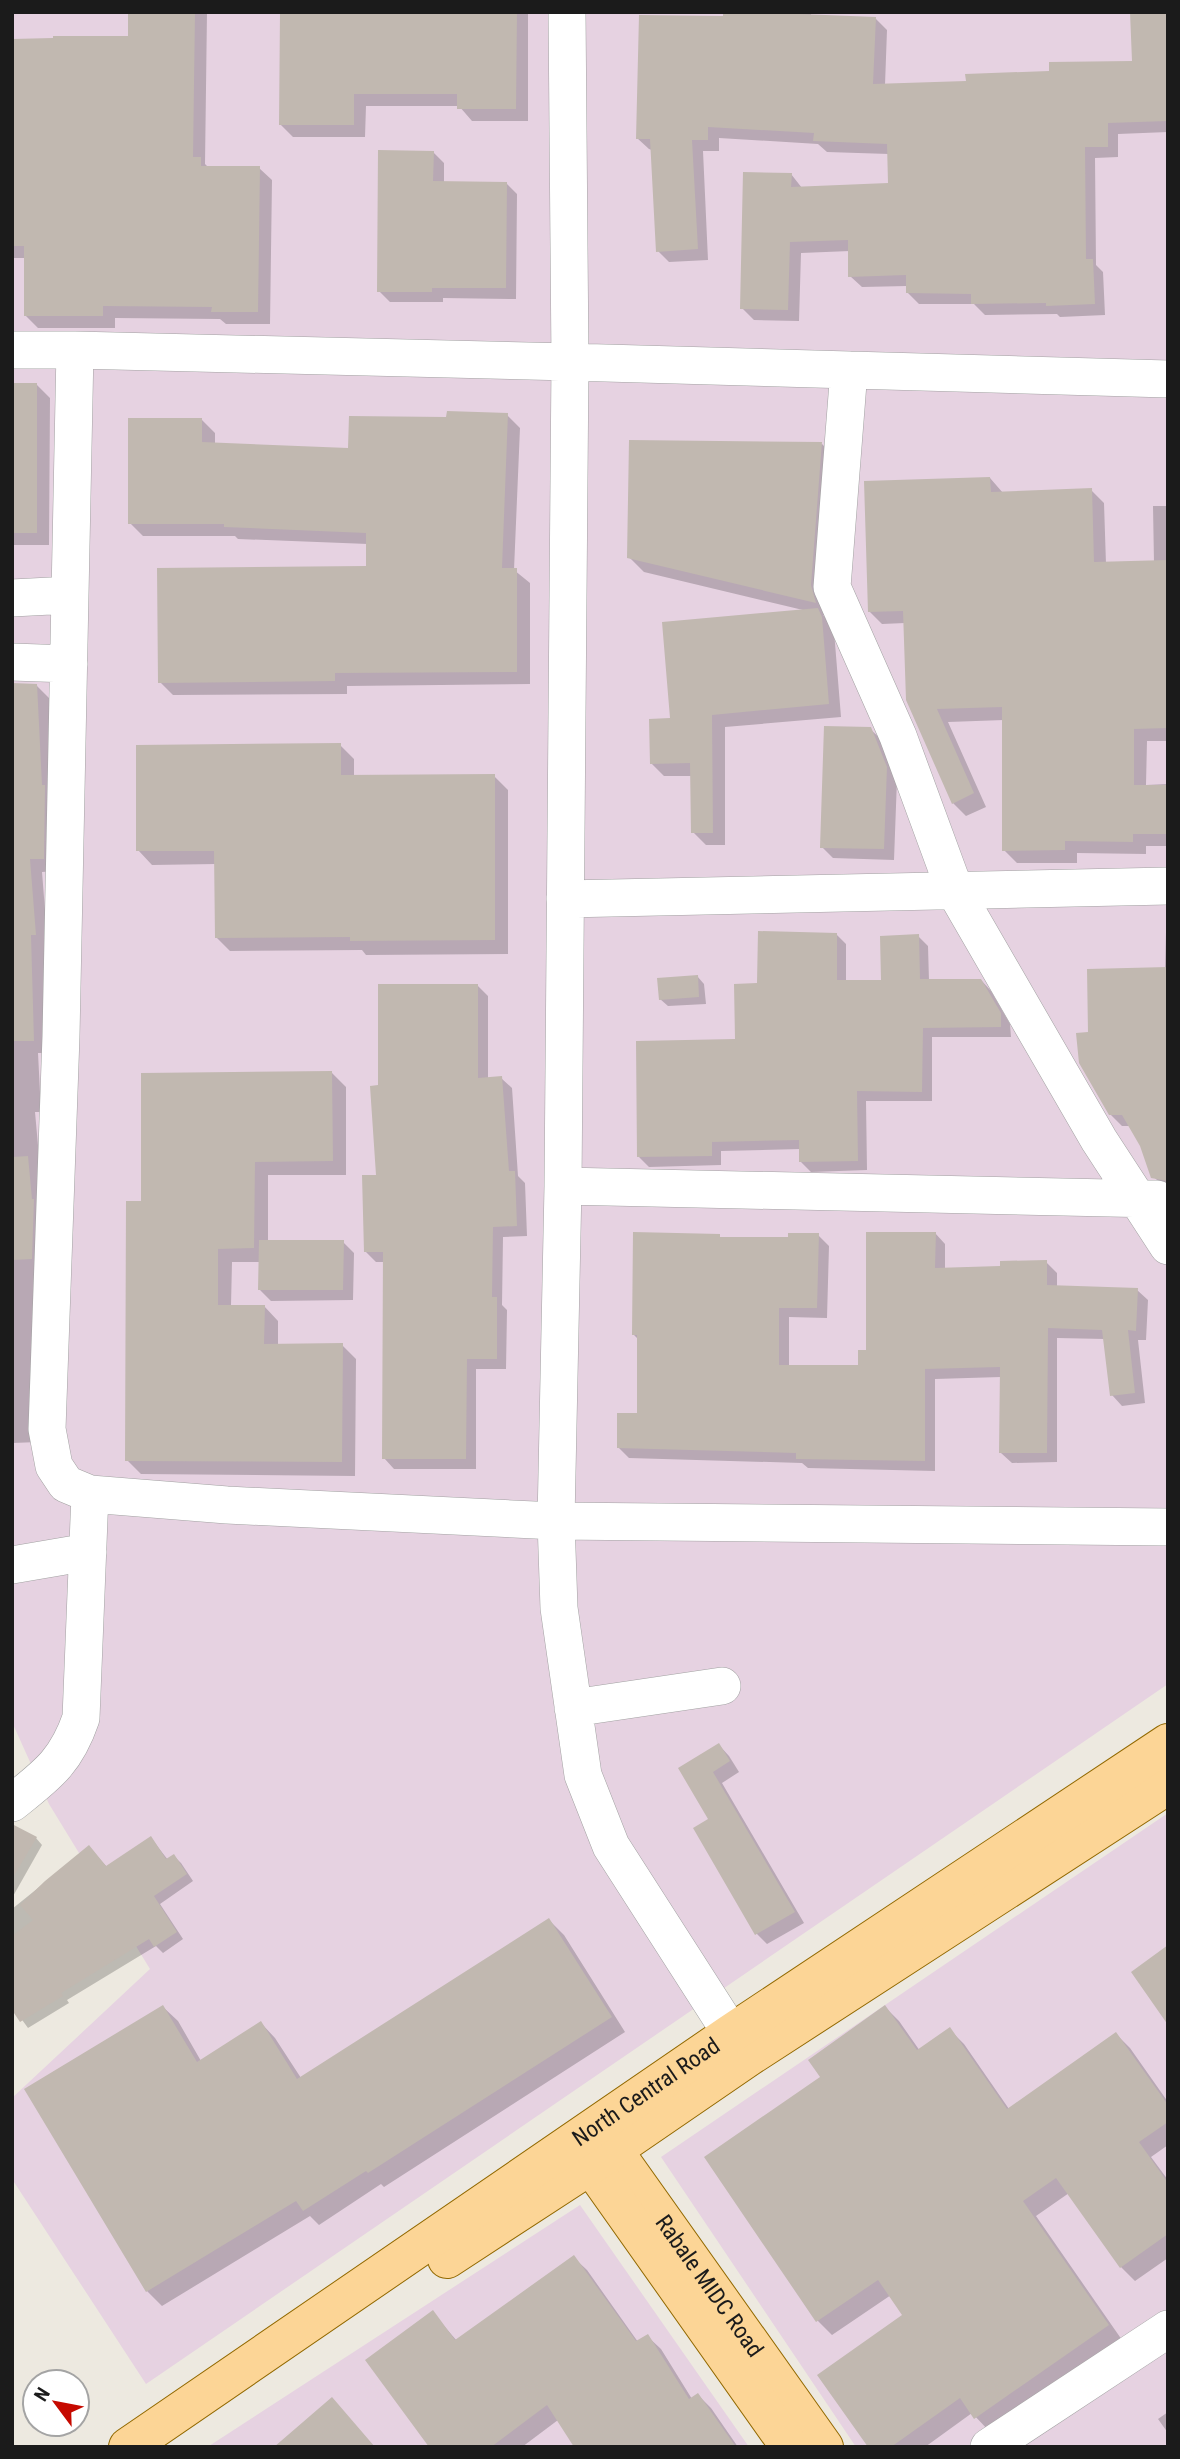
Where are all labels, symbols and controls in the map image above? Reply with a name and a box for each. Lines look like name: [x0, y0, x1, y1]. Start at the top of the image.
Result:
street label: North Central Road: [567, 2032, 725, 2152]
street label: Rabale MIDC Road: [650, 2210, 769, 2362]
north arrow: [21, 2368, 91, 2438]
text: N: [29, 2383, 55, 2405]

